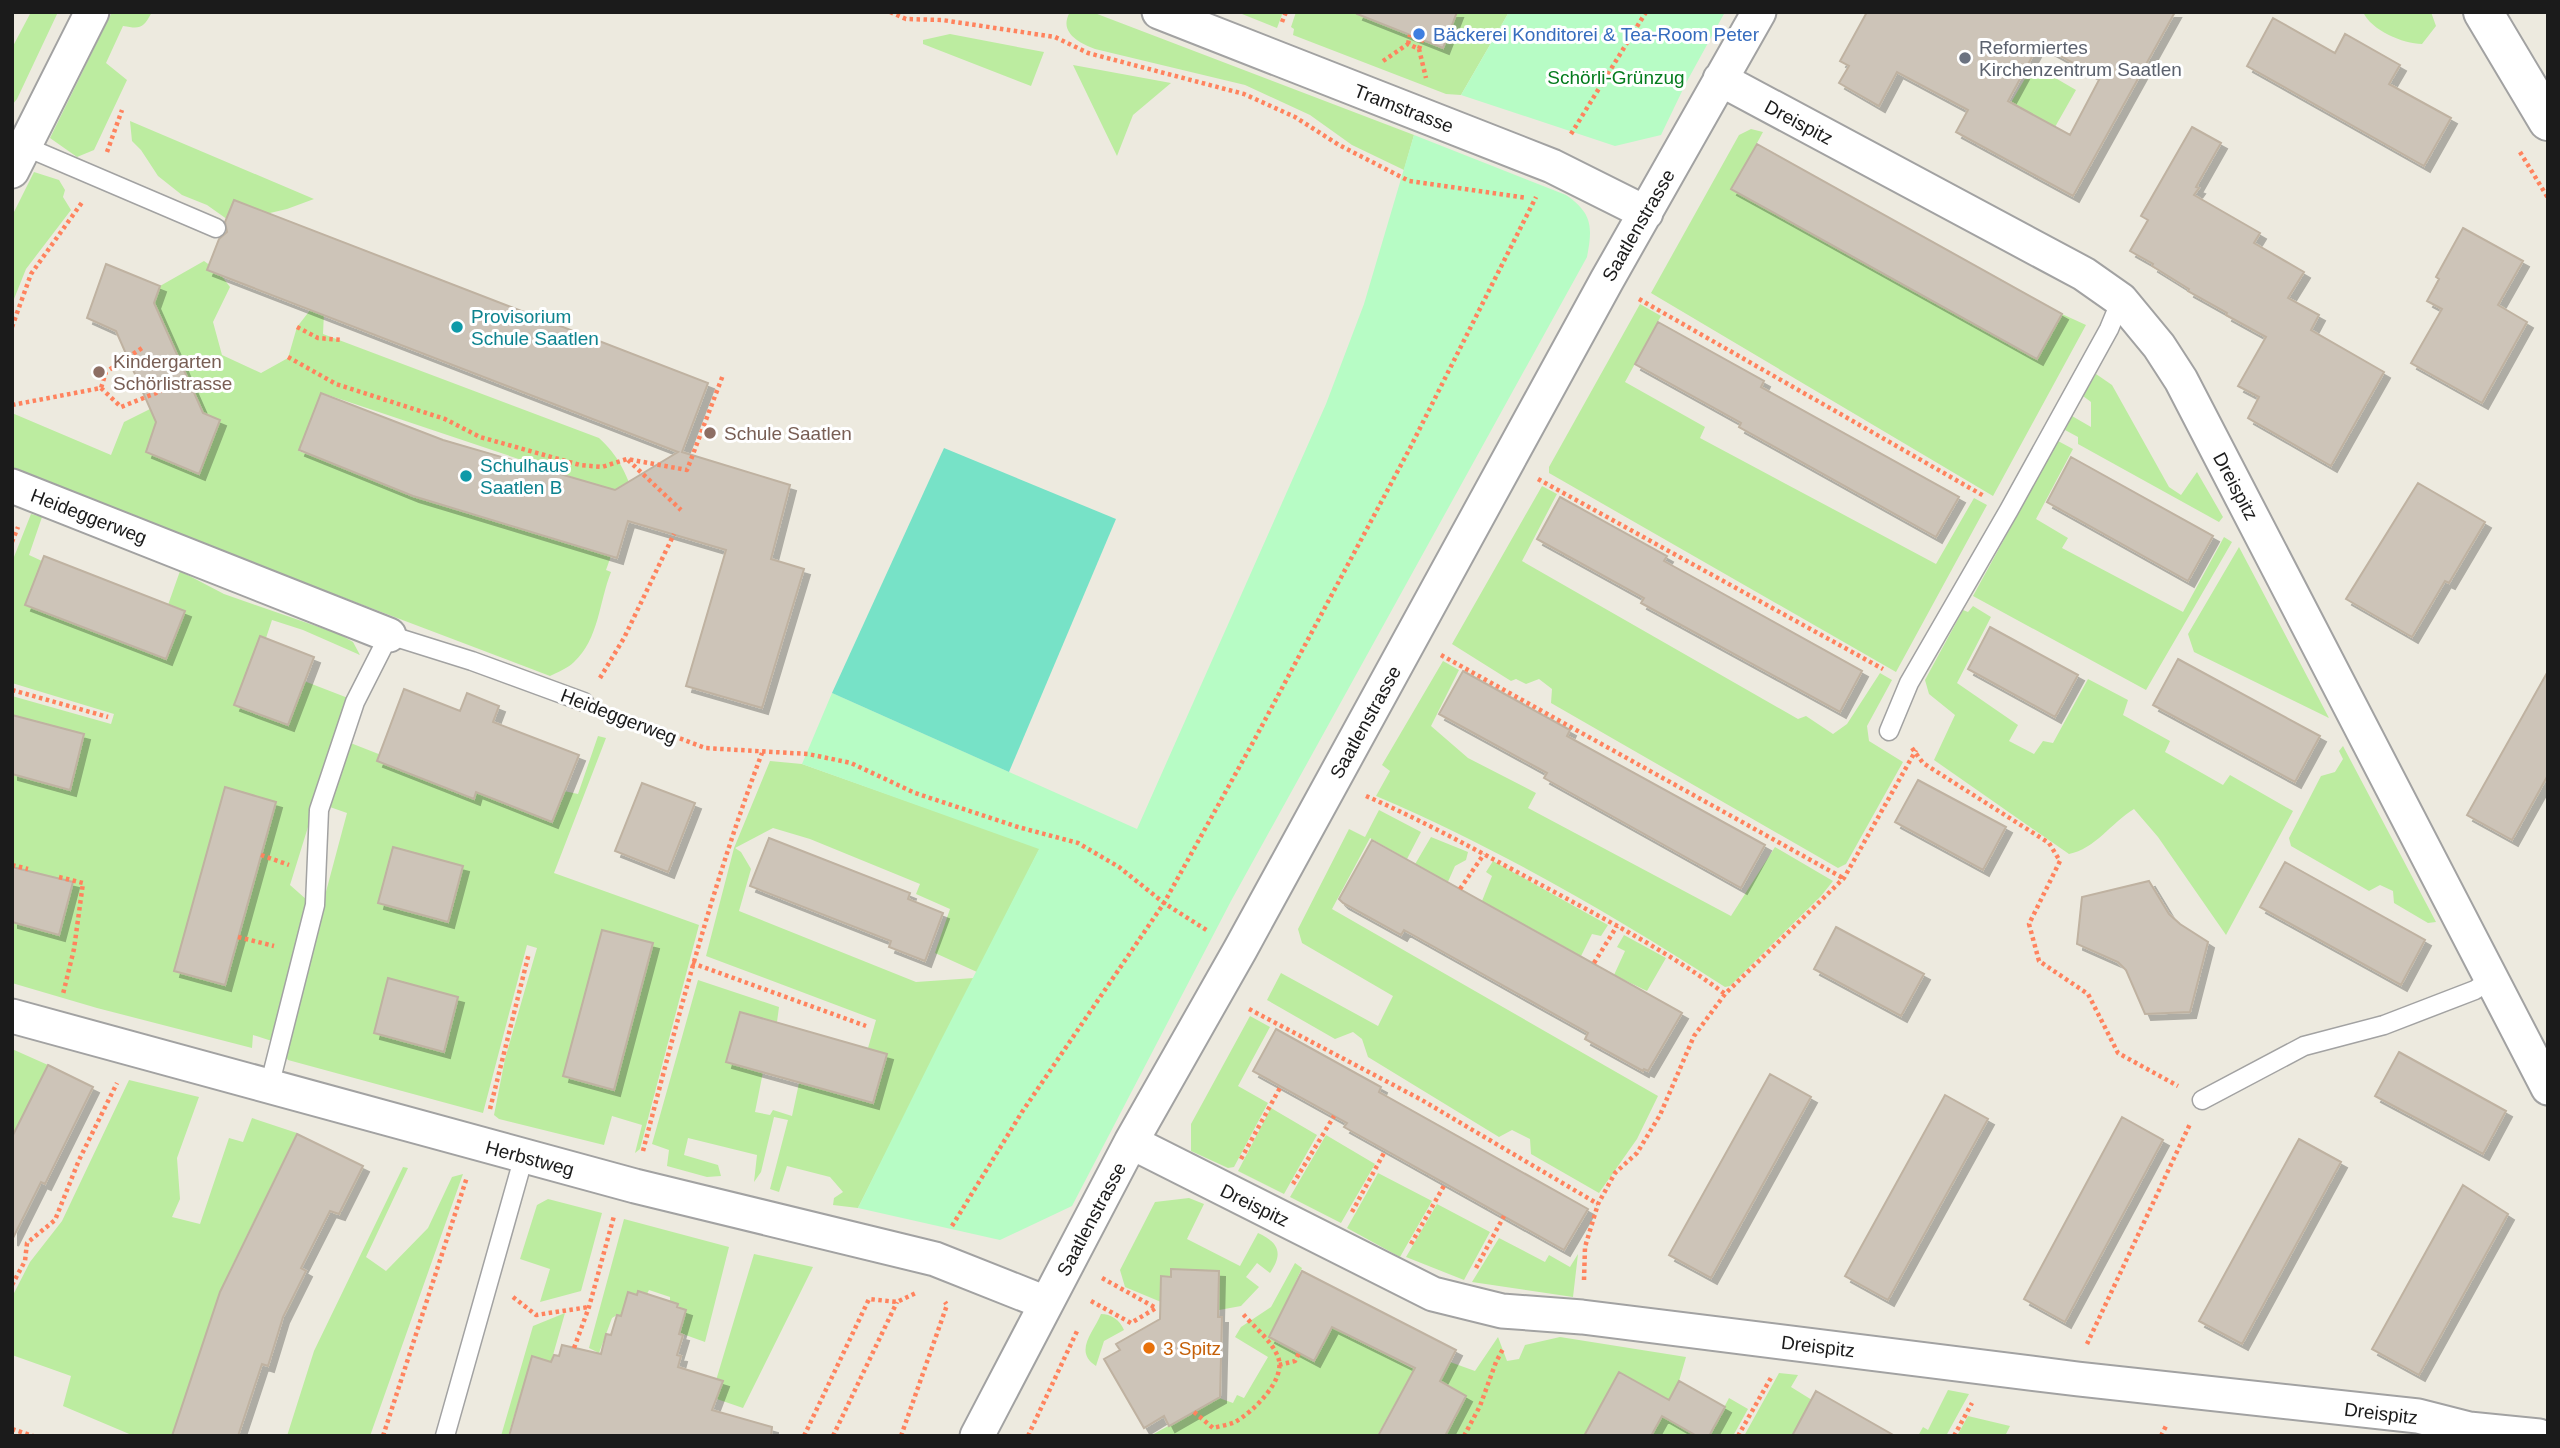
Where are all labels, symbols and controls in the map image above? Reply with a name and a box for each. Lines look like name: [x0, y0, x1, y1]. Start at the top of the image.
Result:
place label: Bäckerei Konditorei & Tea-Room Peter: [1433, 24, 1760, 45]
marker: Bäckerei Konditorei & Tea-Room Peter: [1411, 26, 1427, 42]
place label: Reformiertes Kirchenzentrum Saatlen: [1979, 37, 2182, 80]
marker: Reformiertes Kirchenzentrum Saatlen: [1957, 50, 1973, 66]
park label: Schörli-Grünzug: [1547, 67, 1685, 88]
street label: Tramstrasse: [1351, 80, 1457, 137]
street label: Dreispitz: [1761, 96, 1836, 149]
street label: Saatlenstrasse: [1598, 166, 1679, 285]
place label: Provisorium Schule Saatlen: [471, 306, 599, 349]
marker: Provisorium Schule Saatlen: [449, 319, 465, 335]
place label: Kindergarten Schörlistrasse: [113, 351, 232, 394]
marker: Kindergarten Schörlistrasse: [91, 364, 107, 380]
place label: Schule Saatlen: [724, 423, 852, 444]
marker: Schule Saatlen: [702, 425, 718, 441]
street label: Dreispitz: [2209, 449, 2262, 524]
place label: Schulhaus Saatlen B: [480, 455, 569, 498]
marker: Schulhaus Saatlen B: [458, 468, 474, 484]
street label: Heideggerweg: [28, 485, 150, 548]
street label: Saatlenstrasse: [1326, 662, 1405, 782]
street label: Heideggerweg: [558, 685, 680, 748]
street label: Herbstweg: [483, 1137, 576, 1180]
street label: Saatlenstrasse: [1053, 1159, 1130, 1280]
street label: Dreispitz: [1217, 1180, 1293, 1231]
street label: Dreispitz: [1780, 1332, 1856, 1361]
place label: 3 Spitz: [1163, 1338, 1221, 1359]
marker: 3 Spitz: [1141, 1340, 1157, 1356]
street label: Dreispitz: [2343, 1399, 2419, 1428]

